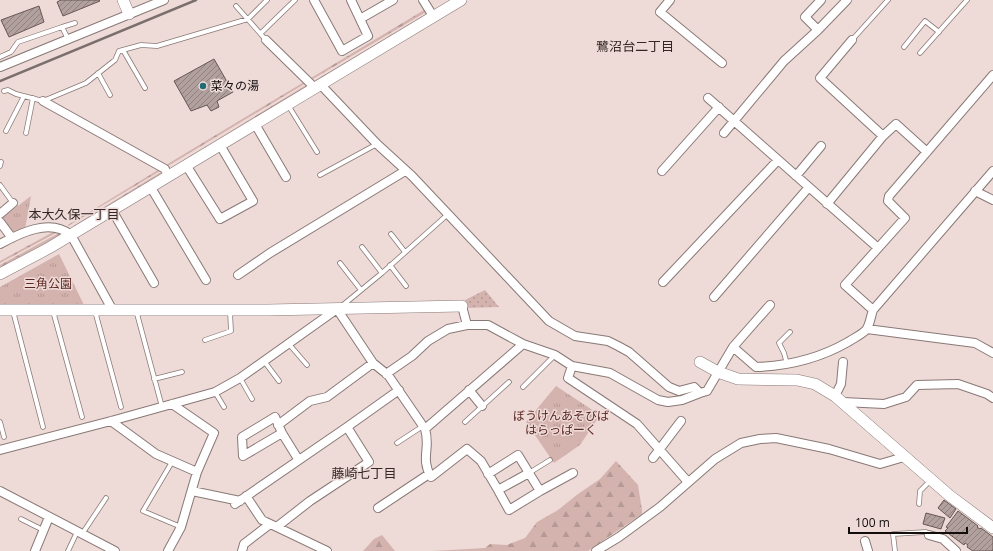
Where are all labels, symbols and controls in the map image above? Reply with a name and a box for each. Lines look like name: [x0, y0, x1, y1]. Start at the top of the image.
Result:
district label: 鷺沼台二丁目: [596, 37, 674, 55]
place label: 菜々の湯: [211, 77, 259, 94]
marker: 菜々の湯: [198, 81, 208, 91]
district label: 本大久保一丁目: [28, 205, 120, 223]
park label: 三角公園: [24, 275, 72, 292]
park label: ぼうけんあそびば はらっぱーく: [513, 407, 609, 438]
district label: 藤崎七丁目: [331, 464, 397, 482]
scale bar: [849, 509, 967, 535]
text: 100 m: [855, 514, 890, 531]

